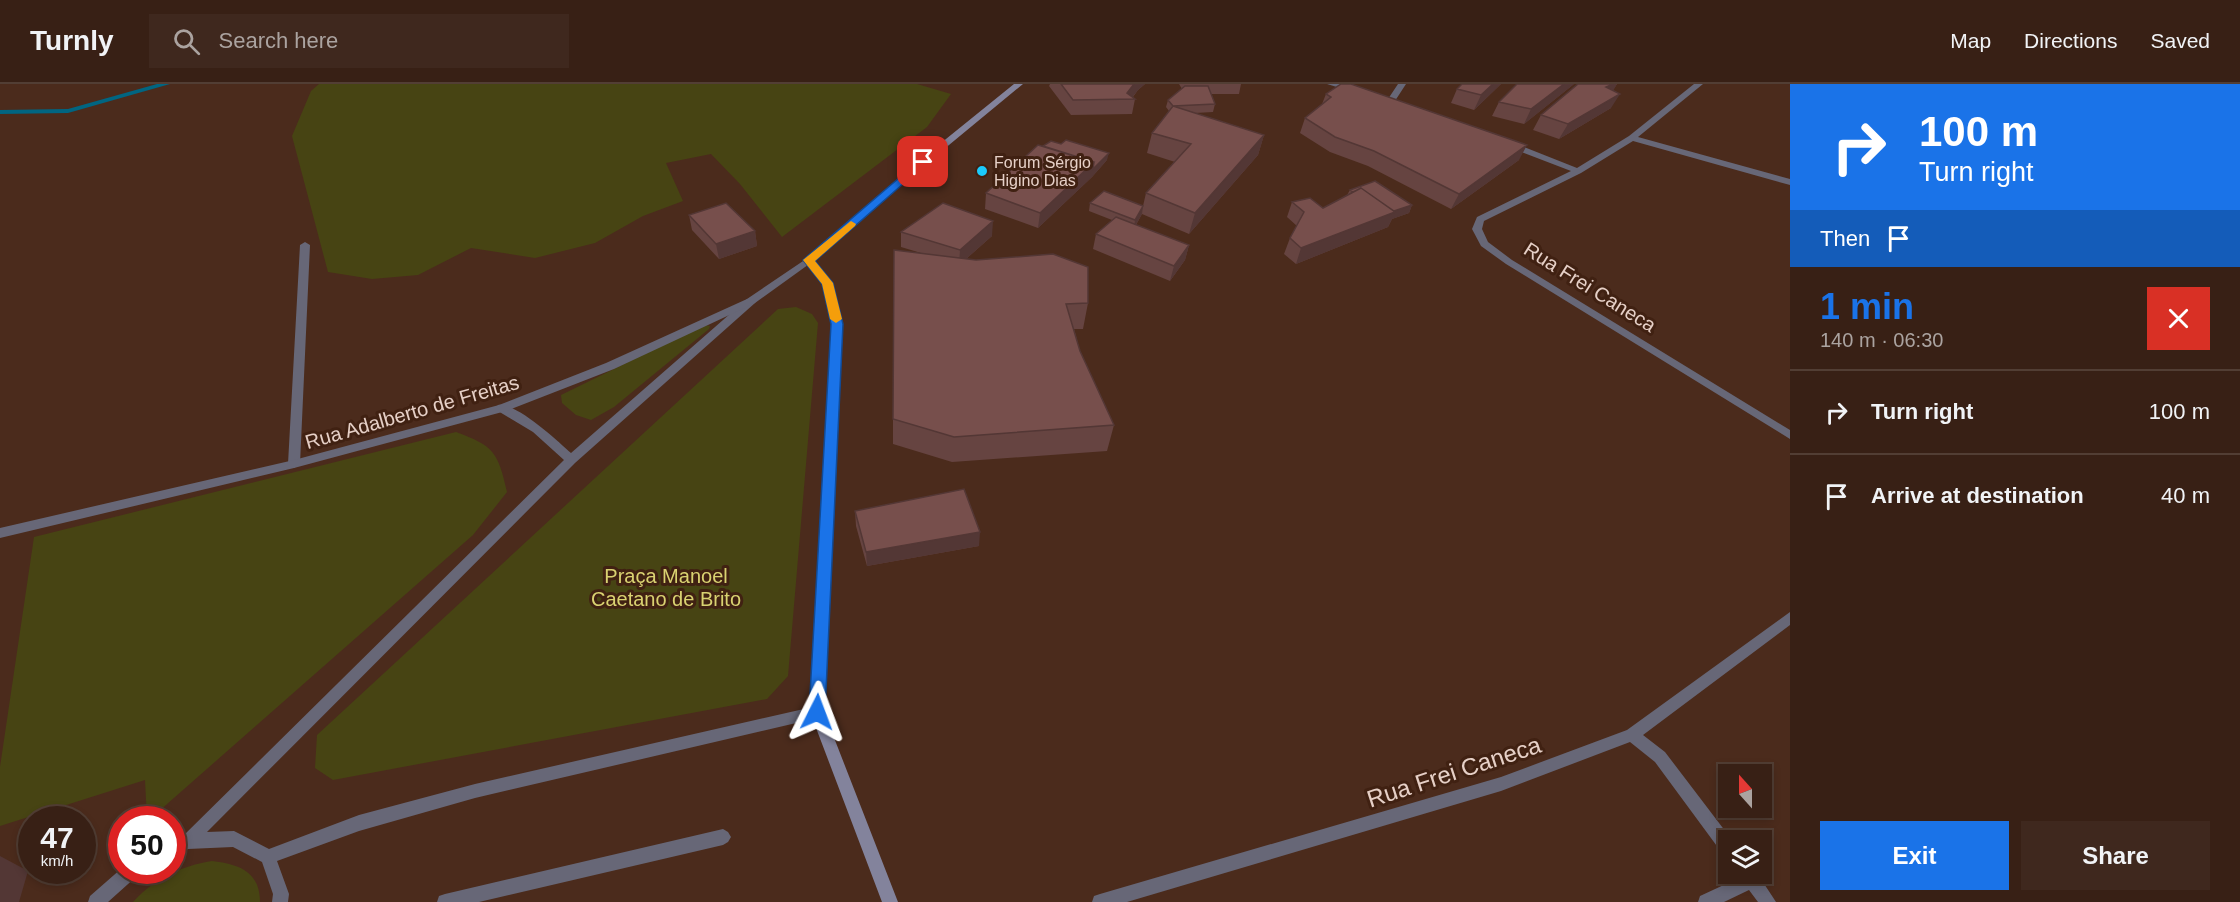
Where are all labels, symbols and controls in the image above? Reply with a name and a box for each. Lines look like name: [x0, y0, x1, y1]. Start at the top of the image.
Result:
search box: [149, 14, 569, 68]
text: Turnly: [30, 25, 113, 56]
icon: search: [170, 25, 203, 58]
text: Search here: [218, 28, 338, 53]
text: Map: [1950, 29, 1991, 52]
text: Directions: [2024, 29, 2117, 52]
text: Saved: [2150, 29, 2210, 52]
icon: right: [1820, 108, 1898, 186]
text: 100 m: [1919, 108, 2038, 155]
pin: [897, 136, 948, 187]
icon: arrive: [906, 145, 939, 178]
place label: Forum Sérgio Higino Dias: [994, 154, 1091, 189]
text: Turn right: [1919, 157, 2034, 187]
marker: Forum Sérgio Higino Dias: [975, 164, 989, 178]
icon: arrive: [1882, 222, 1915, 255]
text: Then: [1820, 226, 1870, 251]
street label: Rua Frei Caneca: [1520, 238, 1661, 337]
text: 1 min: [1820, 286, 1914, 327]
button: close: [2147, 287, 2210, 350]
text: 140 m · 06:30: [1820, 329, 1943, 351]
street label: Rua Adalberto de Freitas: [303, 371, 521, 453]
icon: right: [1820, 396, 1853, 429]
text: Turn right: [1871, 399, 1973, 424]
text: 100 m: [2149, 399, 2210, 424]
icon: arrive: [1820, 480, 1853, 513]
text: Arrive at destination: [1871, 483, 2084, 508]
text: 40 m: [2161, 483, 2210, 508]
park label: Praça Manoel Caetano de Brito: [591, 565, 741, 610]
position arrow: [785, 680, 849, 744]
street label: Rua Frei Caneca: [1363, 730, 1545, 812]
north arrow: [1718, 764, 1772, 818]
map controls: [1718, 764, 1772, 884]
speed limit sign: 50: [108, 806, 186, 884]
text: 47: [40, 821, 74, 854]
button: Exit: [1820, 821, 2009, 890]
button: Share: [2021, 821, 2210, 890]
button: layers: [1718, 830, 1772, 884]
text: km/h: [41, 852, 73, 869]

